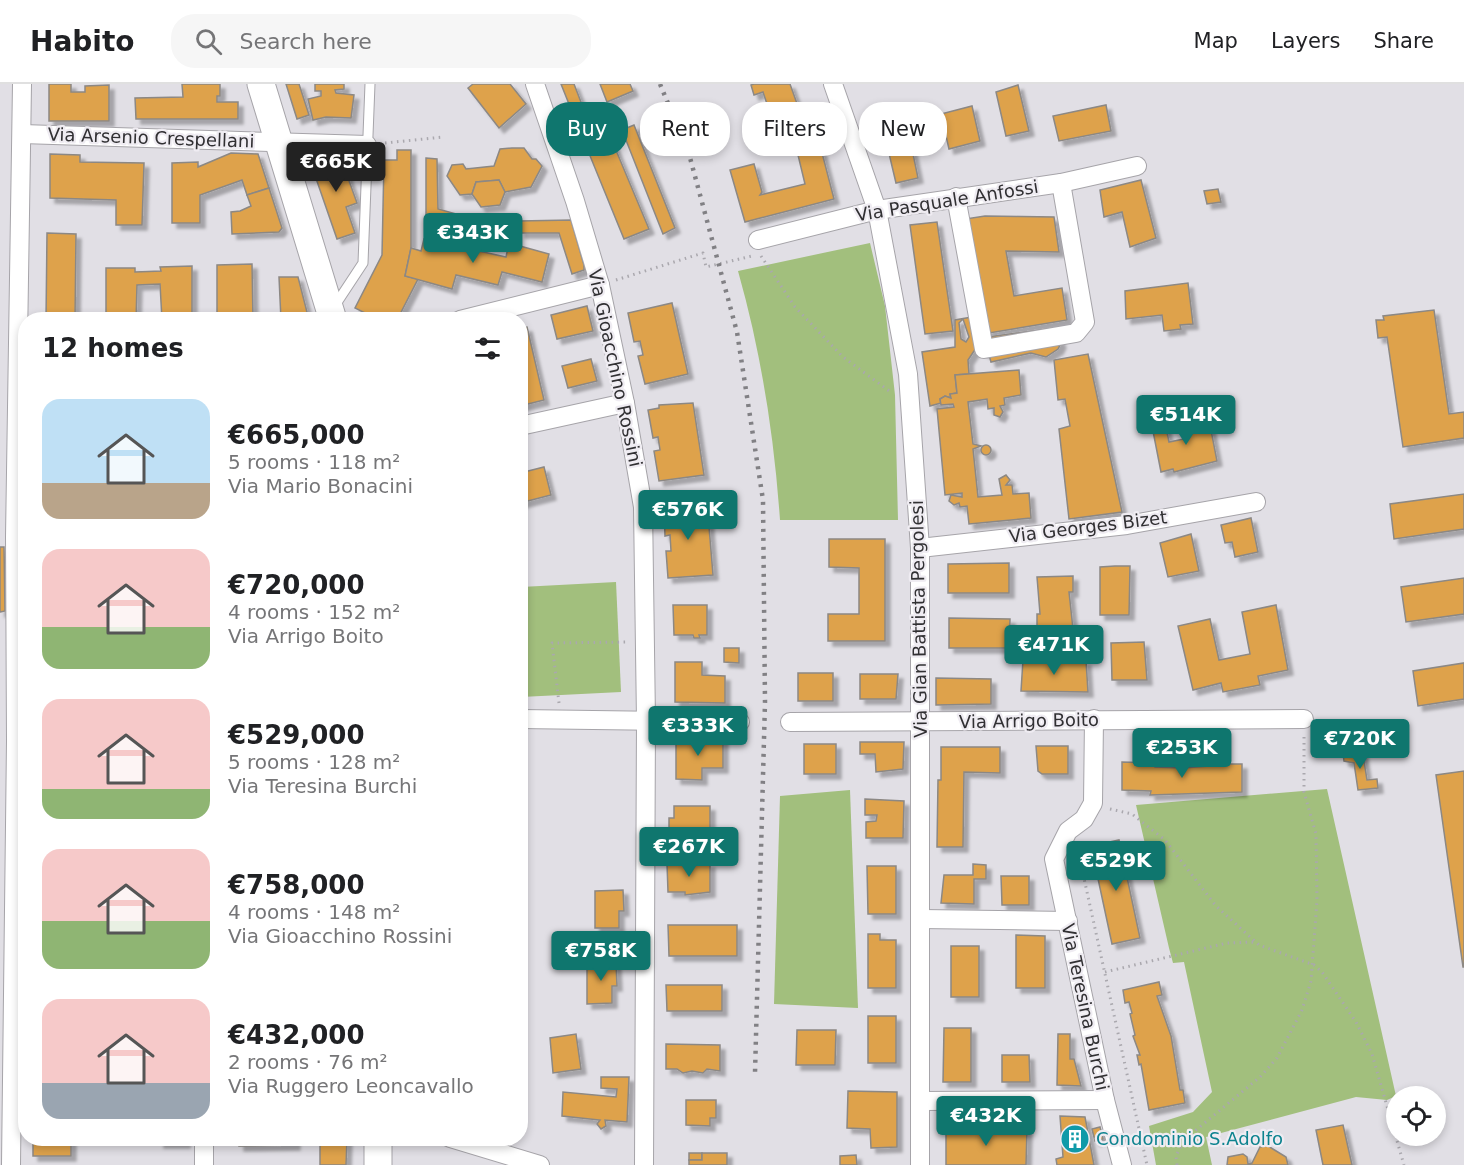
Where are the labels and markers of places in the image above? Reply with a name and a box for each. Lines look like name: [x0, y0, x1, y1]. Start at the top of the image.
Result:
pin: €665K: [294, 142, 378, 193]
pin: €343K: [431, 213, 515, 264]
pin: €514K: [1144, 395, 1228, 446]
pin: €576K: [646, 490, 730, 541]
pin: €471K: [1012, 625, 1096, 676]
pin: €333K: [656, 706, 740, 757]
pin: €720K: [1318, 719, 1402, 770]
pin: €253K: [1140, 728, 1224, 779]
pin: €267K: [647, 827, 731, 878]
pin: €529K: [1074, 841, 1158, 892]
pin: €758K: [559, 931, 643, 982]
pin: €432K: [944, 1096, 1028, 1147]
building icon: Condominio S.Adolfo: [1059, 1123, 1091, 1155]
place label: Condominio S.Adolfo: [1096, 1128, 1283, 1149]

